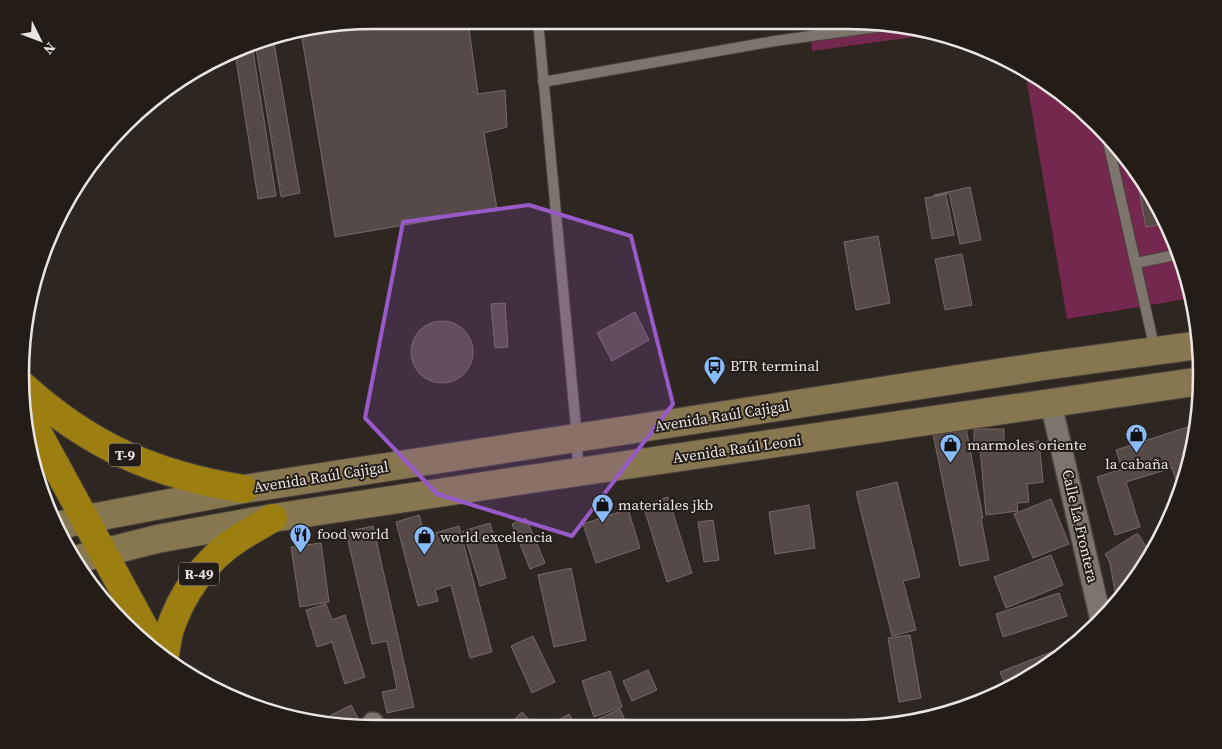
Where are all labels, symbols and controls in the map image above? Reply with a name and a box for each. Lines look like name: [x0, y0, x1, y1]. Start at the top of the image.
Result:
north arrow: [15, 15, 65, 65]
text: N: [39, 38, 61, 59]
bus stop icon: BTR terminal: [702, 354, 726, 385]
place label: BTR terminal: [730, 355, 820, 376]
street label: Avenida Raúl Cajigal: [653, 394, 791, 437]
shop icon: la cabaña: [1125, 423, 1149, 454]
street label: Avenida Raúl Leoni: [671, 429, 803, 468]
shop icon: marmoles oriente: [939, 433, 963, 464]
place label: marmoles oriente: [967, 434, 1087, 455]
road number: T-9: [109, 444, 141, 466]
place label: la cabaña: [1105, 453, 1169, 474]
street label: Avenida Raúl Cajigal: [252, 455, 390, 498]
street label: Calle La Frontera: [1057, 467, 1104, 585]
shop icon: materiales jkb: [590, 493, 614, 524]
place label: materiales jkb: [618, 494, 713, 515]
restaurant icon: food world: [289, 522, 313, 553]
place label: food world: [317, 523, 390, 544]
shop icon: world excelencia: [412, 525, 436, 556]
place label: world excelencia: [440, 526, 553, 547]
road number: R-49: [179, 562, 219, 586]

